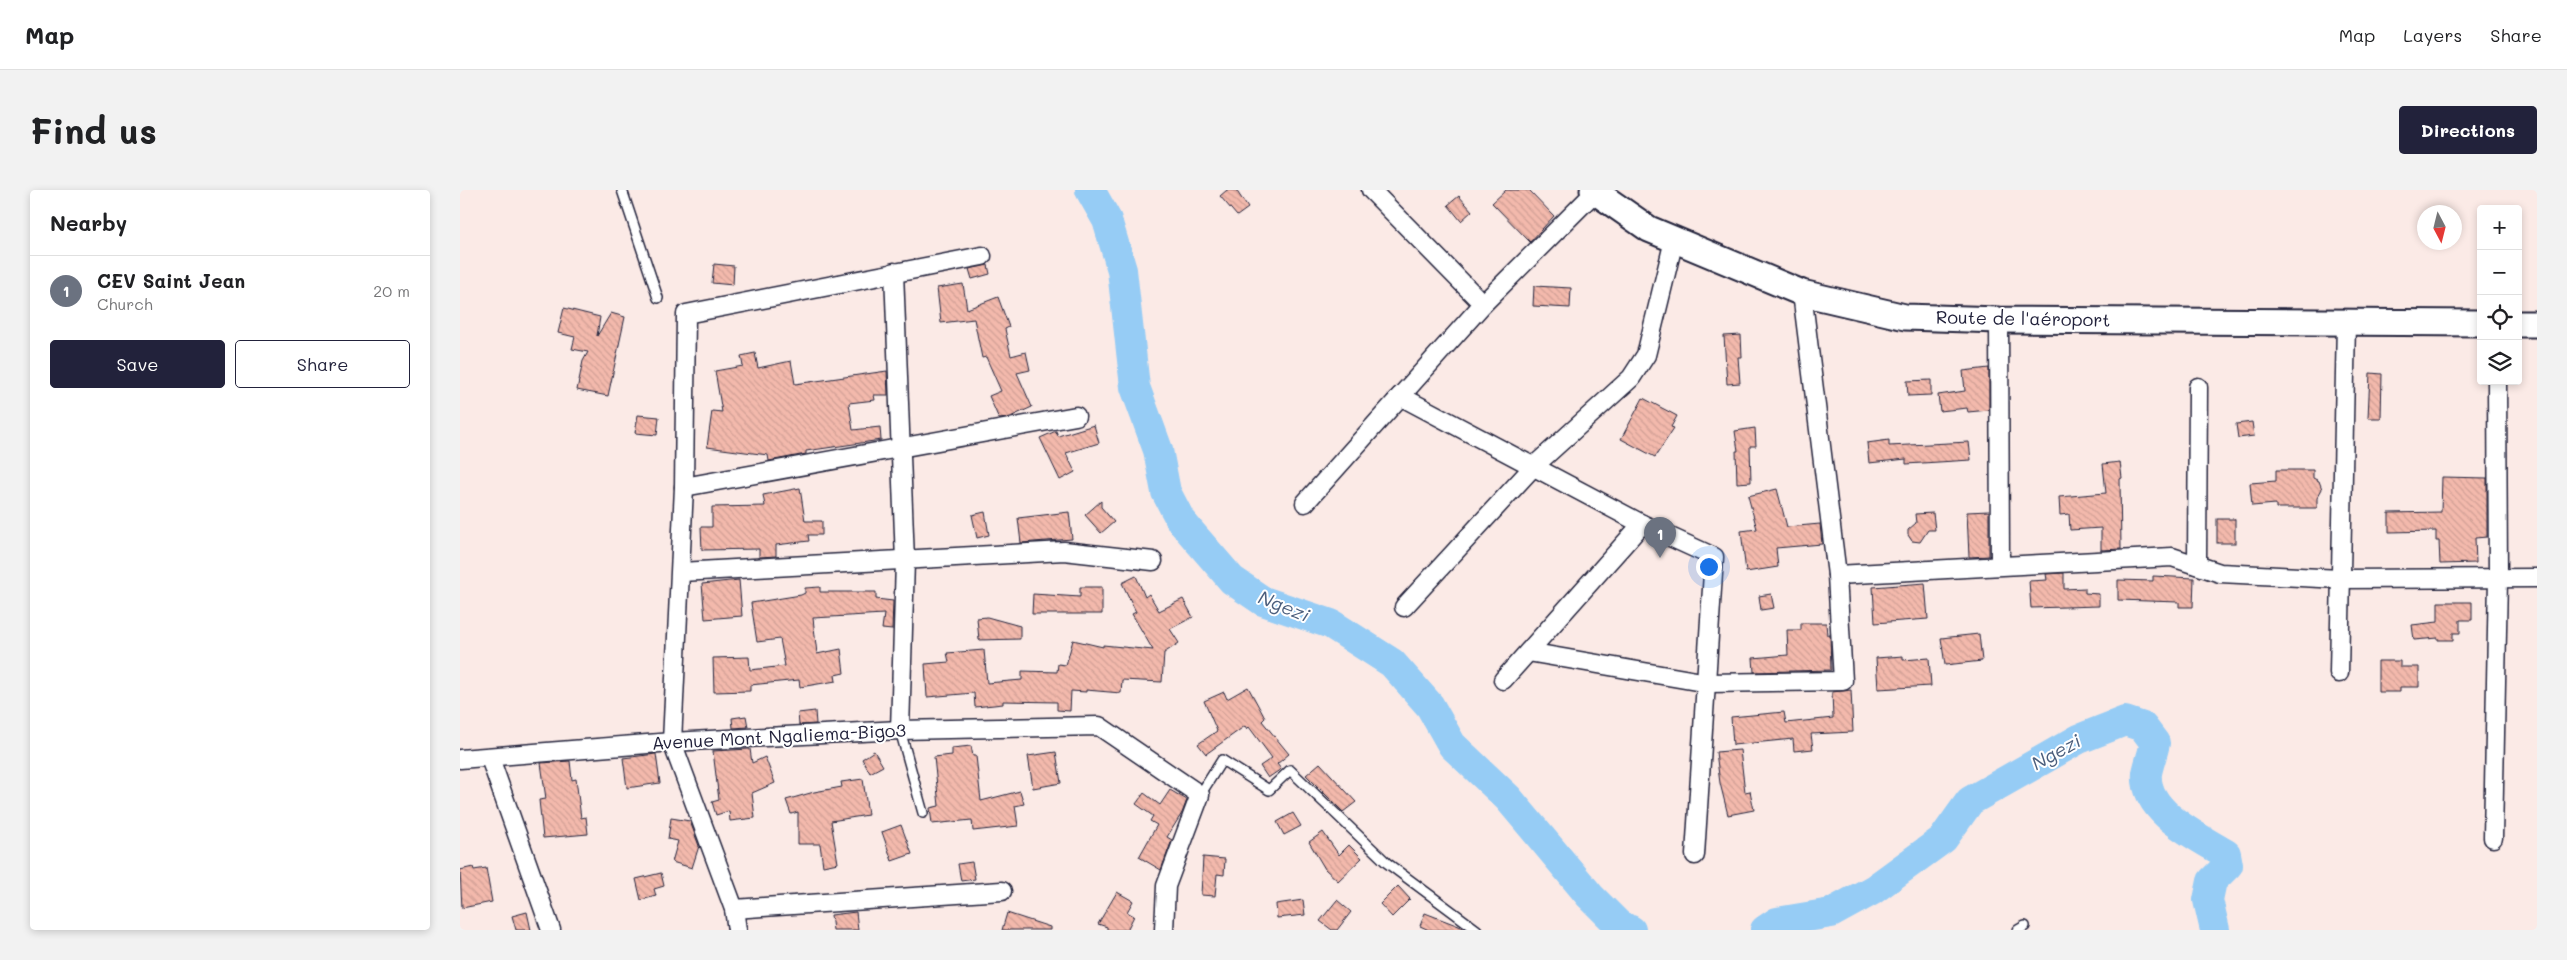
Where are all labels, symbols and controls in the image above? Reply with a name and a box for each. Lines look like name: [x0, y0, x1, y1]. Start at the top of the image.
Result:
text: Map: [25, 19, 74, 50]
text: Map: [2339, 23, 2375, 47]
text: Layers: [2403, 23, 2462, 47]
text: Share: [2490, 23, 2542, 47]
button: Directions: [2399, 106, 2537, 154]
text: Find us: [30, 107, 157, 153]
north arrow: [2417, 205, 2462, 250]
map controls: [2477, 205, 2522, 385]
button: +: [2477, 205, 2522, 250]
text: Nearby: [50, 209, 127, 236]
button: −: [2477, 250, 2522, 295]
text: CEV Saint Jean: [97, 268, 245, 293]
text: 1: [62, 280, 70, 301]
text: 20 m: [373, 280, 410, 301]
text: Church: [97, 293, 153, 314]
button: locate: [2477, 295, 2522, 340]
street label: Route de l'aéroport: [1936, 304, 2110, 332]
button: Save: [50, 340, 225, 388]
button: Share: [235, 340, 410, 388]
button: layers: [2477, 340, 2522, 385]
pin: 1: [1644, 517, 1676, 558]
your location: [1696, 554, 1722, 580]
water label: Ngezi: [1255, 584, 1314, 627]
street label: Avenue Mont Ngaliema-Bigo3: [651, 717, 907, 755]
water label: Ngezi: [2026, 728, 2085, 775]

